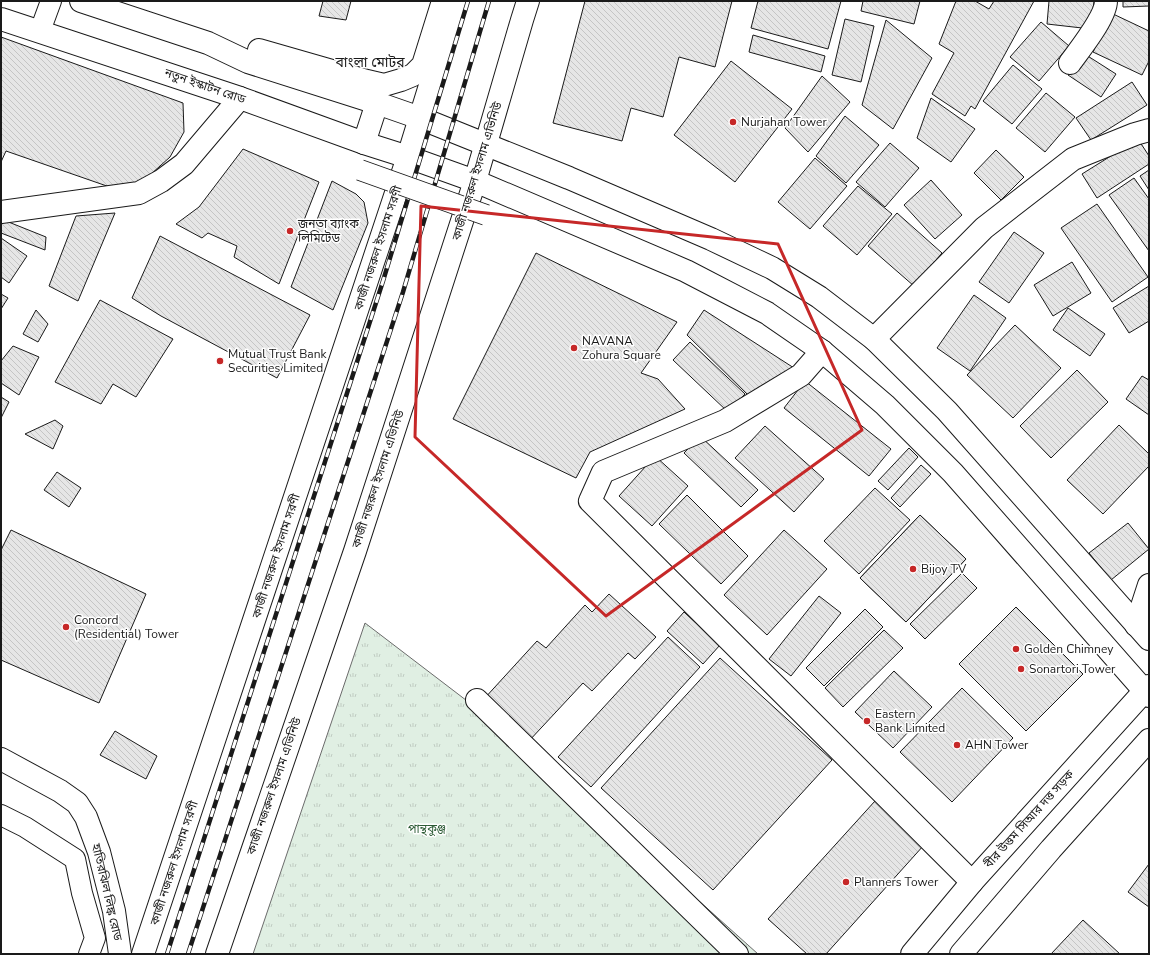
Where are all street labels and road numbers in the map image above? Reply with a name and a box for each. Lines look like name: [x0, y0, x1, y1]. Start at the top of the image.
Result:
street label: নতুন ইস্কাটন রোড: [161, 64, 248, 108]
street label: কাজী নজরুল ইসলাম এভিনিউ: [448, 99, 506, 243]
street label: কাজী নজরুল ইসলাম সরণী: [350, 183, 406, 313]
street label: কাজী নজরুল ইসলাম এভিনিউ: [348, 408, 408, 551]
street label: কাজী নজরুল ইসলাম সরণী: [248, 491, 304, 621]
street label: কাজী নজরুল ইসলাম এভিনিউ: [243, 715, 305, 858]
street label: বীর উত্তম সিআর দত্ত সড়ক: [980, 766, 1078, 872]
street label: কাজী নজরুল ইসলাম সরণী: [146, 798, 202, 928]
street label: হাতিরঝিল লিঙ্ক রোড: [88, 841, 126, 943]

